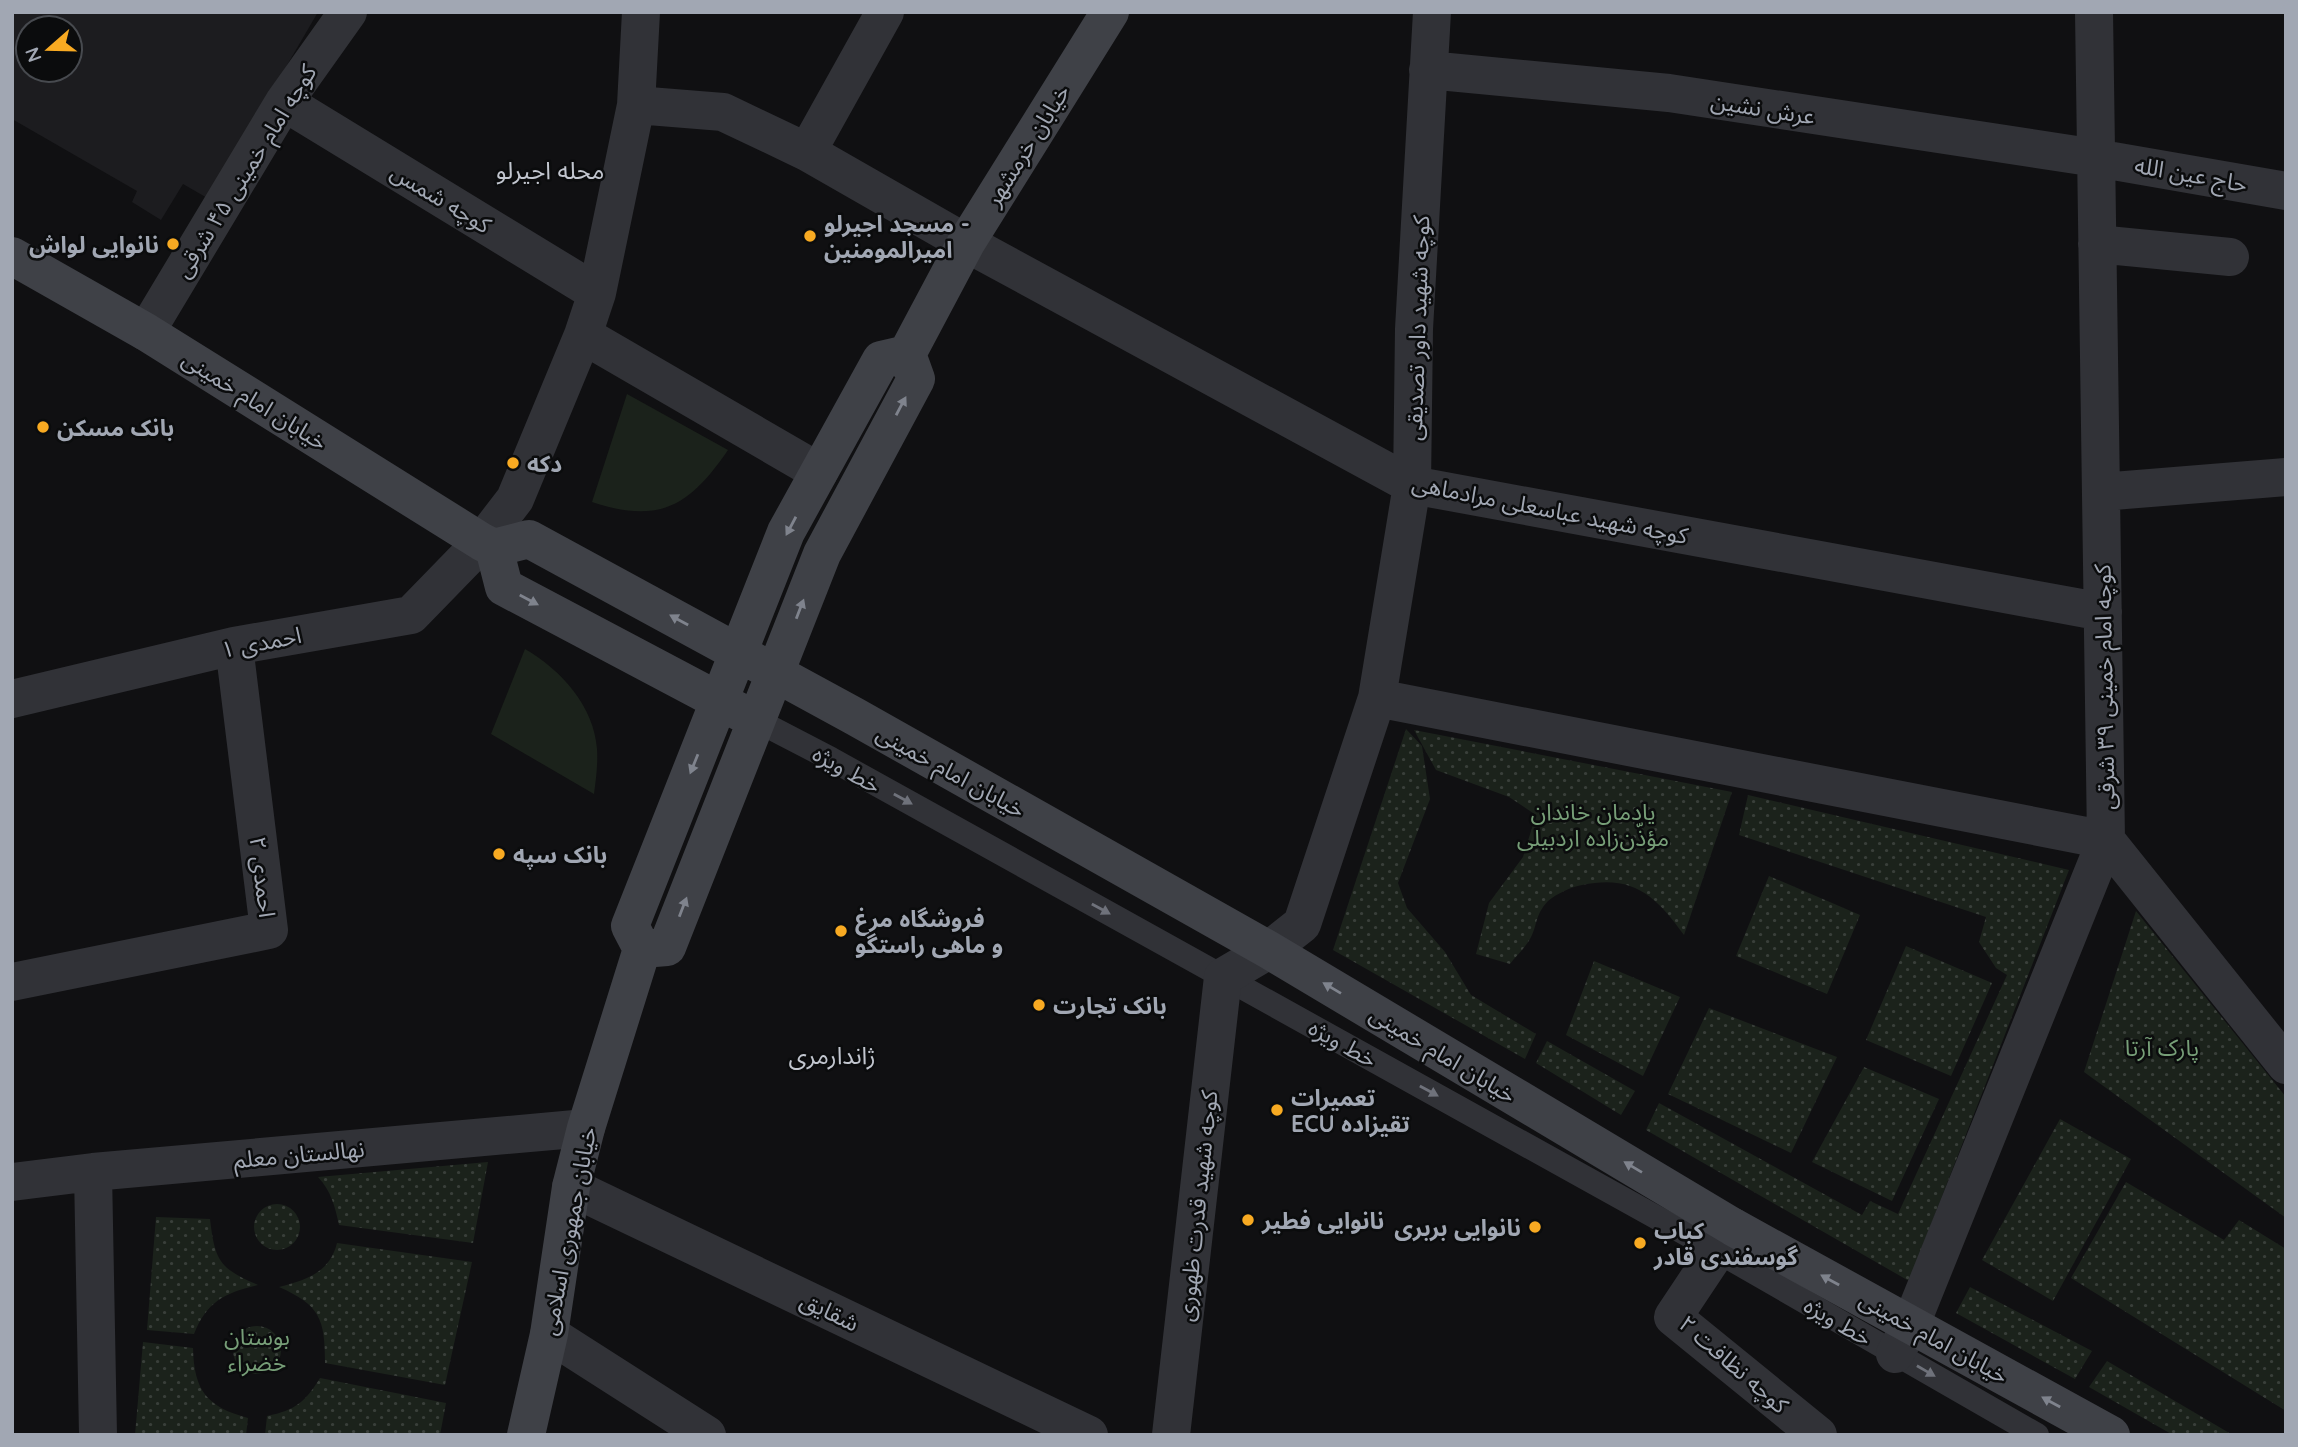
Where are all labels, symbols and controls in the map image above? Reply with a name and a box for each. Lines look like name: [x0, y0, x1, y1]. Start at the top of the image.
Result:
north arrow: [14, 14, 84, 84]
text: N: [19, 44, 47, 65]
street label: کوچه امام خمینی ۴۵ شرقی: [168, 59, 326, 285]
street label: خیابان خرمشهر: [978, 79, 1076, 212]
street label: عرش نشین: [1709, 85, 1817, 131]
street label: حاج عین الله: [2132, 150, 2250, 201]
district label: محله اجیرلو: [496, 155, 604, 185]
street label: کوچه شمس: [385, 157, 497, 240]
place label: مسجد اجیرلو - امیرالمومنین: [824, 209, 970, 264]
street label: کوچه شهید داور تصدیقی: [1399, 214, 1437, 441]
marker: مسجد اجیرلو - امیرالمومنین: [802, 228, 818, 244]
place label: نانوایی لواش: [29, 230, 159, 259]
marker: نانوایی لواش: [165, 236, 181, 252]
street label: خیابان امام خمینی: [175, 344, 333, 460]
one-way arrow: [896, 396, 907, 416]
place label: بانک مسکن: [57, 413, 174, 442]
marker: بانک مسکن: [35, 419, 51, 435]
place label: دکه: [527, 449, 562, 478]
marker: دکه: [505, 455, 521, 471]
street label: کوچه شهید عباسعلی مرادماهی: [1409, 468, 1691, 551]
one-way arrow: [785, 516, 796, 536]
street label: کوچه امام خمینی ۳۹ شرقی: [2087, 563, 2125, 810]
one-way arrow: [519, 594, 539, 606]
one-way arrow: [794, 599, 805, 620]
one-way arrow: [669, 614, 689, 626]
street label: احمدی ۱: [218, 620, 304, 664]
street label: خیابان امام خمینی: [870, 718, 1030, 827]
street label: خط ویژه: [808, 738, 886, 800]
one-way arrow: [689, 754, 700, 775]
one-way arrow: [893, 793, 912, 805]
park label: یادمان خاندان مؤذّن‌زاده اردبیلی: [1517, 797, 1669, 852]
street label: احمدی ۲: [244, 835, 282, 919]
place label: بانک سپه: [513, 840, 607, 870]
marker: بانک سپه: [491, 846, 507, 862]
one-way arrow: [677, 897, 688, 918]
one-way arrow: [1092, 903, 1111, 915]
place label: فروشگاه مرغ و ماهی راستگو: [855, 904, 1003, 959]
marker: فروشگاه مرغ و ماهی راستگو: [833, 923, 849, 939]
one-way arrow: [1323, 981, 1342, 994]
place label: بانک تجارت: [1053, 991, 1167, 1020]
marker: بانک تجارت: [1031, 997, 1047, 1013]
street label: خیابان امام خمینی: [1362, 999, 1521, 1113]
street label: خط ویژه: [1304, 1012, 1382, 1074]
park label: پارک آرتا: [2125, 1033, 2199, 1063]
district label: ژاندارمری: [788, 1040, 876, 1070]
place label: تعمیرات ECU تقیزاده: [1291, 1083, 1410, 1138]
one-way arrow: [1419, 1085, 1439, 1097]
street label: کوچه شهید قدرت ظهوری: [1170, 1089, 1225, 1323]
marker: تعمیرات ECU تقیزاده: [1269, 1102, 1285, 1118]
street label: خیابان جمهوری اسلامی: [534, 1124, 602, 1338]
street label: نهالستان معلم: [232, 1134, 366, 1177]
one-way arrow: [1623, 1161, 1642, 1173]
place label: نانوایی فطیر: [1261, 1206, 1384, 1235]
marker: نانوایی فطیر: [1240, 1212, 1256, 1228]
place label: نانوایی بربری: [1394, 1213, 1521, 1242]
place label: کباب گوسفندی قادر: [1653, 1216, 1799, 1271]
marker: نانوایی بربری: [1527, 1219, 1543, 1235]
marker: کباب گوسفندی قادر: [1632, 1235, 1648, 1251]
one-way arrow: [1821, 1274, 1840, 1286]
street label: شقایق: [796, 1284, 864, 1338]
street label: خیابان امام خمینی: [1853, 1284, 2013, 1393]
street label: خط ویژه: [1799, 1290, 1877, 1352]
street label: کوچه نظافت ۲: [1673, 1309, 1795, 1421]
park label: بوستان خضراء: [224, 1322, 290, 1377]
one-way arrow: [1916, 1365, 1935, 1377]
one-way arrow: [2041, 1396, 2061, 1408]

